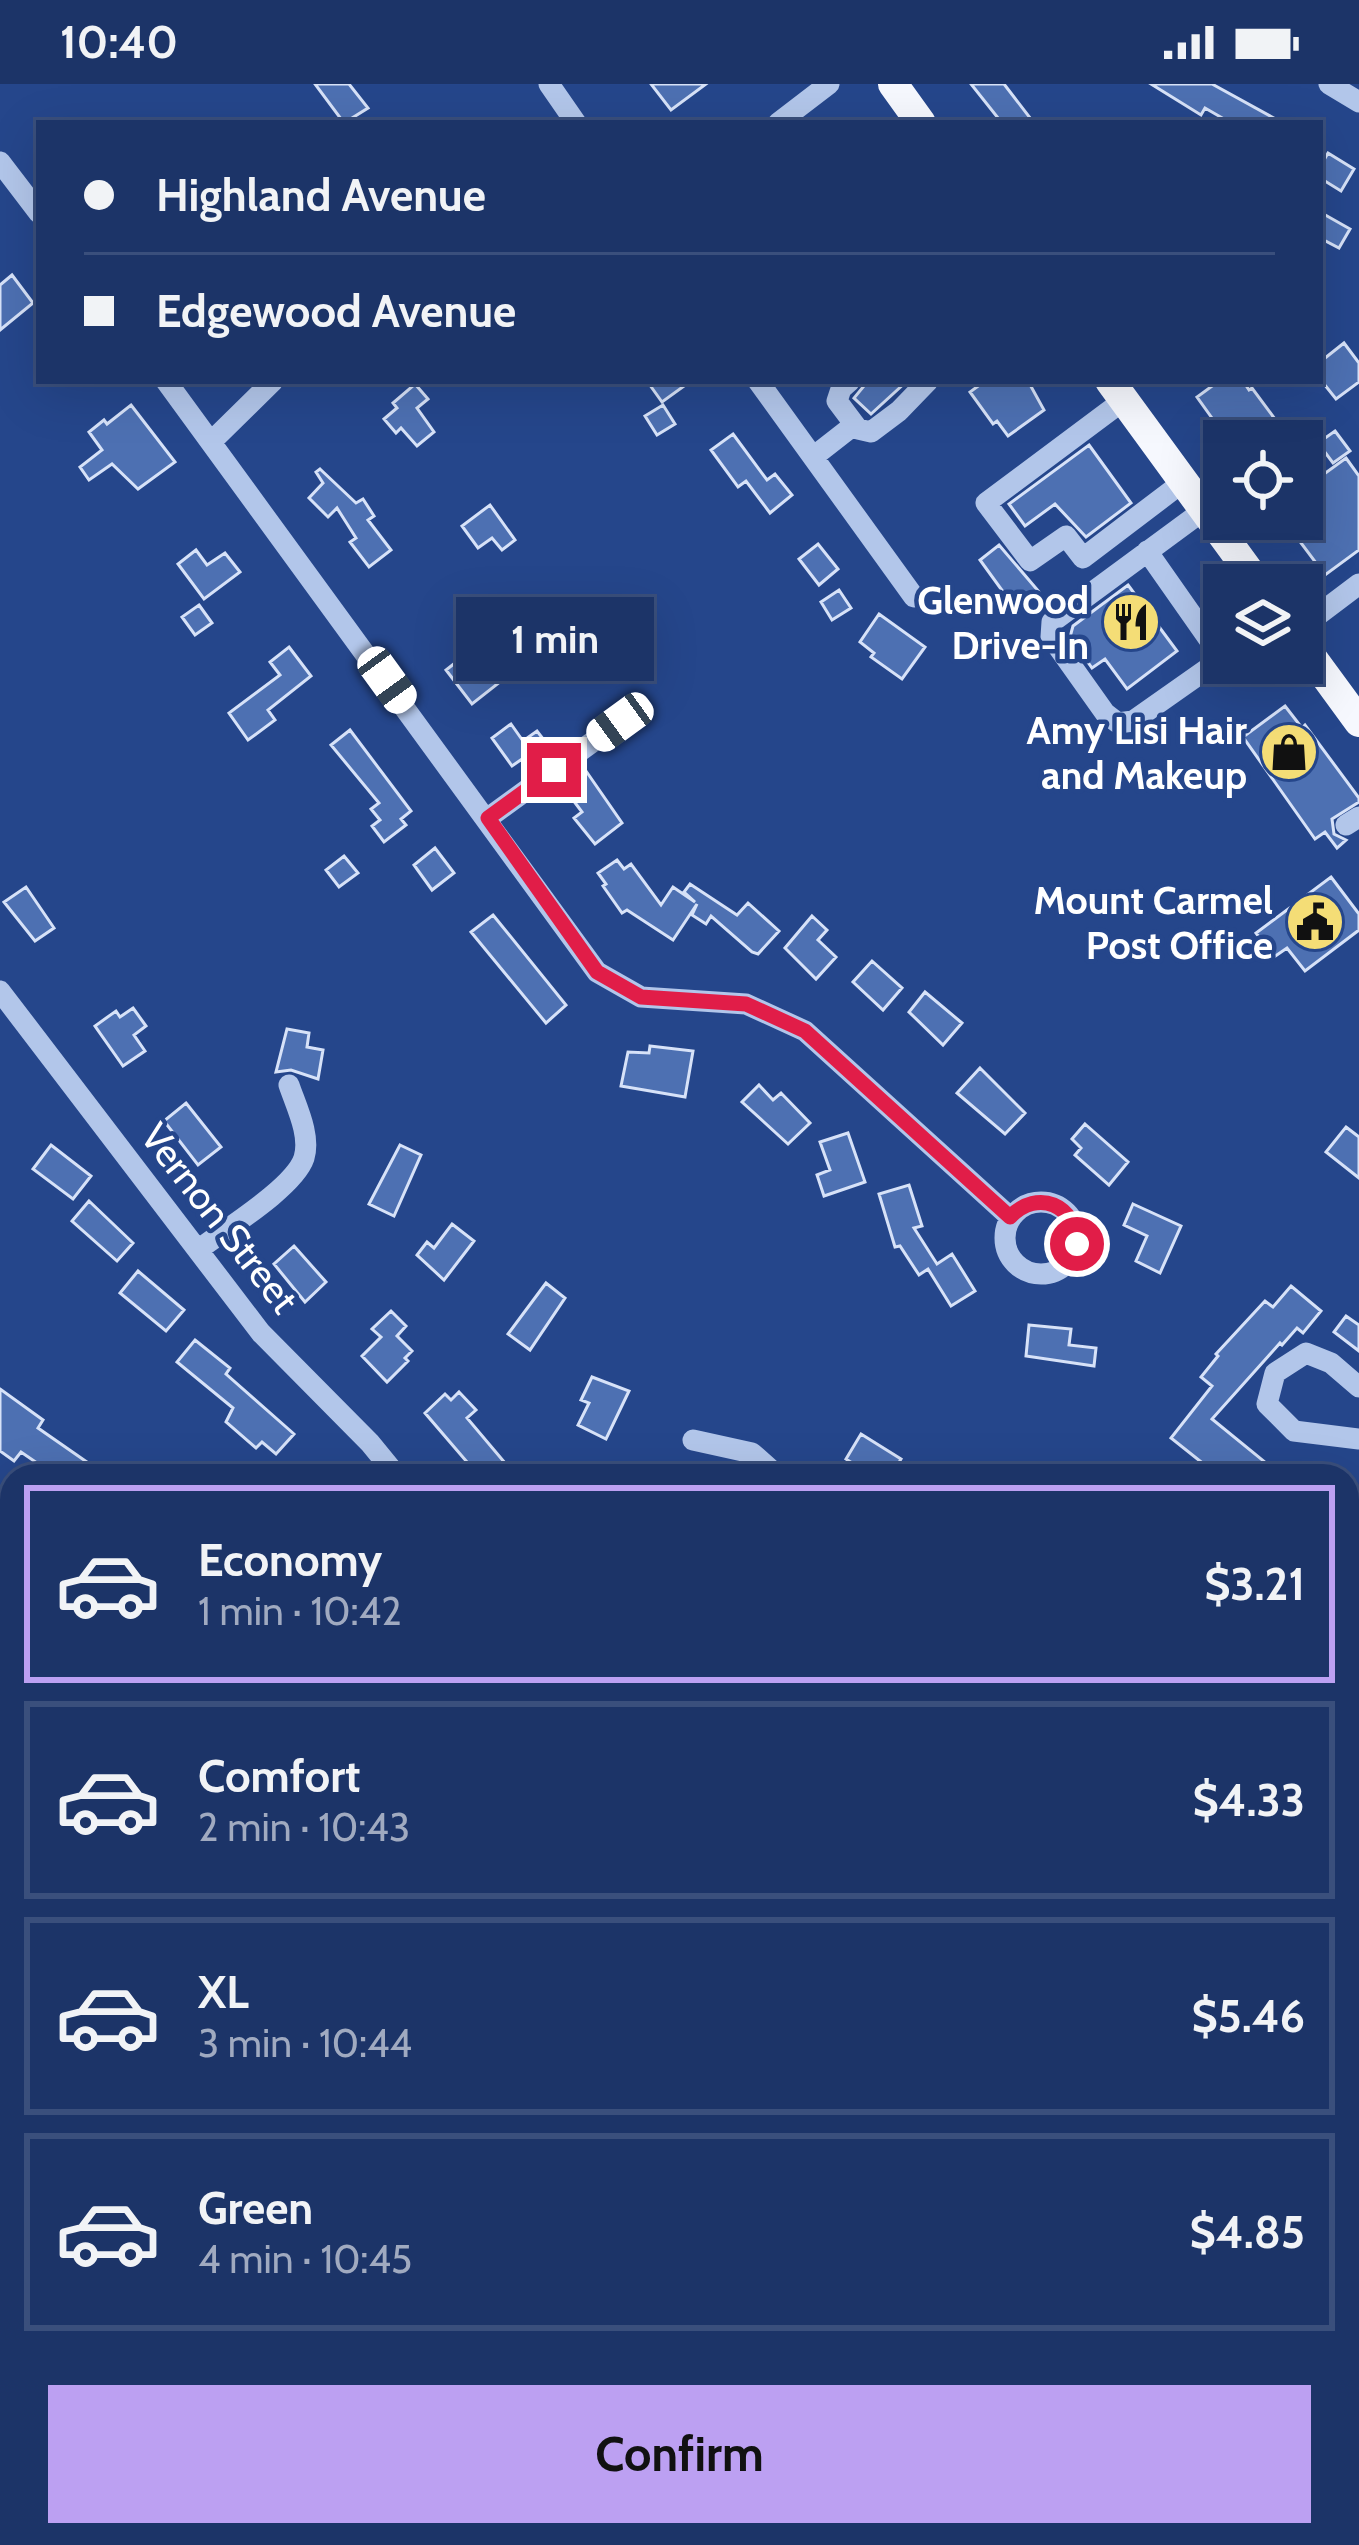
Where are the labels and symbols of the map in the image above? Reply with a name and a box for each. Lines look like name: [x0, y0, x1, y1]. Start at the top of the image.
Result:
place label: Glenwood Drive-In: [917, 576, 1089, 669]
restaurant icon: Glenwood Drive-In: [1100, 591, 1162, 653]
callout: 1 min: [455, 596, 653, 680]
car: [351, 640, 423, 720]
car: [580, 686, 660, 758]
place label: Amy Lisi Hair and Makeup: [1026, 706, 1247, 799]
shop icon: Amy Lisi Hair and Makeup: [1258, 721, 1320, 783]
route end: [527, 743, 581, 797]
place label: Mount Carmel Post Office: [1034, 876, 1273, 969]
public building icon: Mount Carmel Post Office: [1284, 891, 1346, 953]
street label: Vernon Street: [131, 1113, 309, 1323]
route start: [1050, 1217, 1104, 1271]

